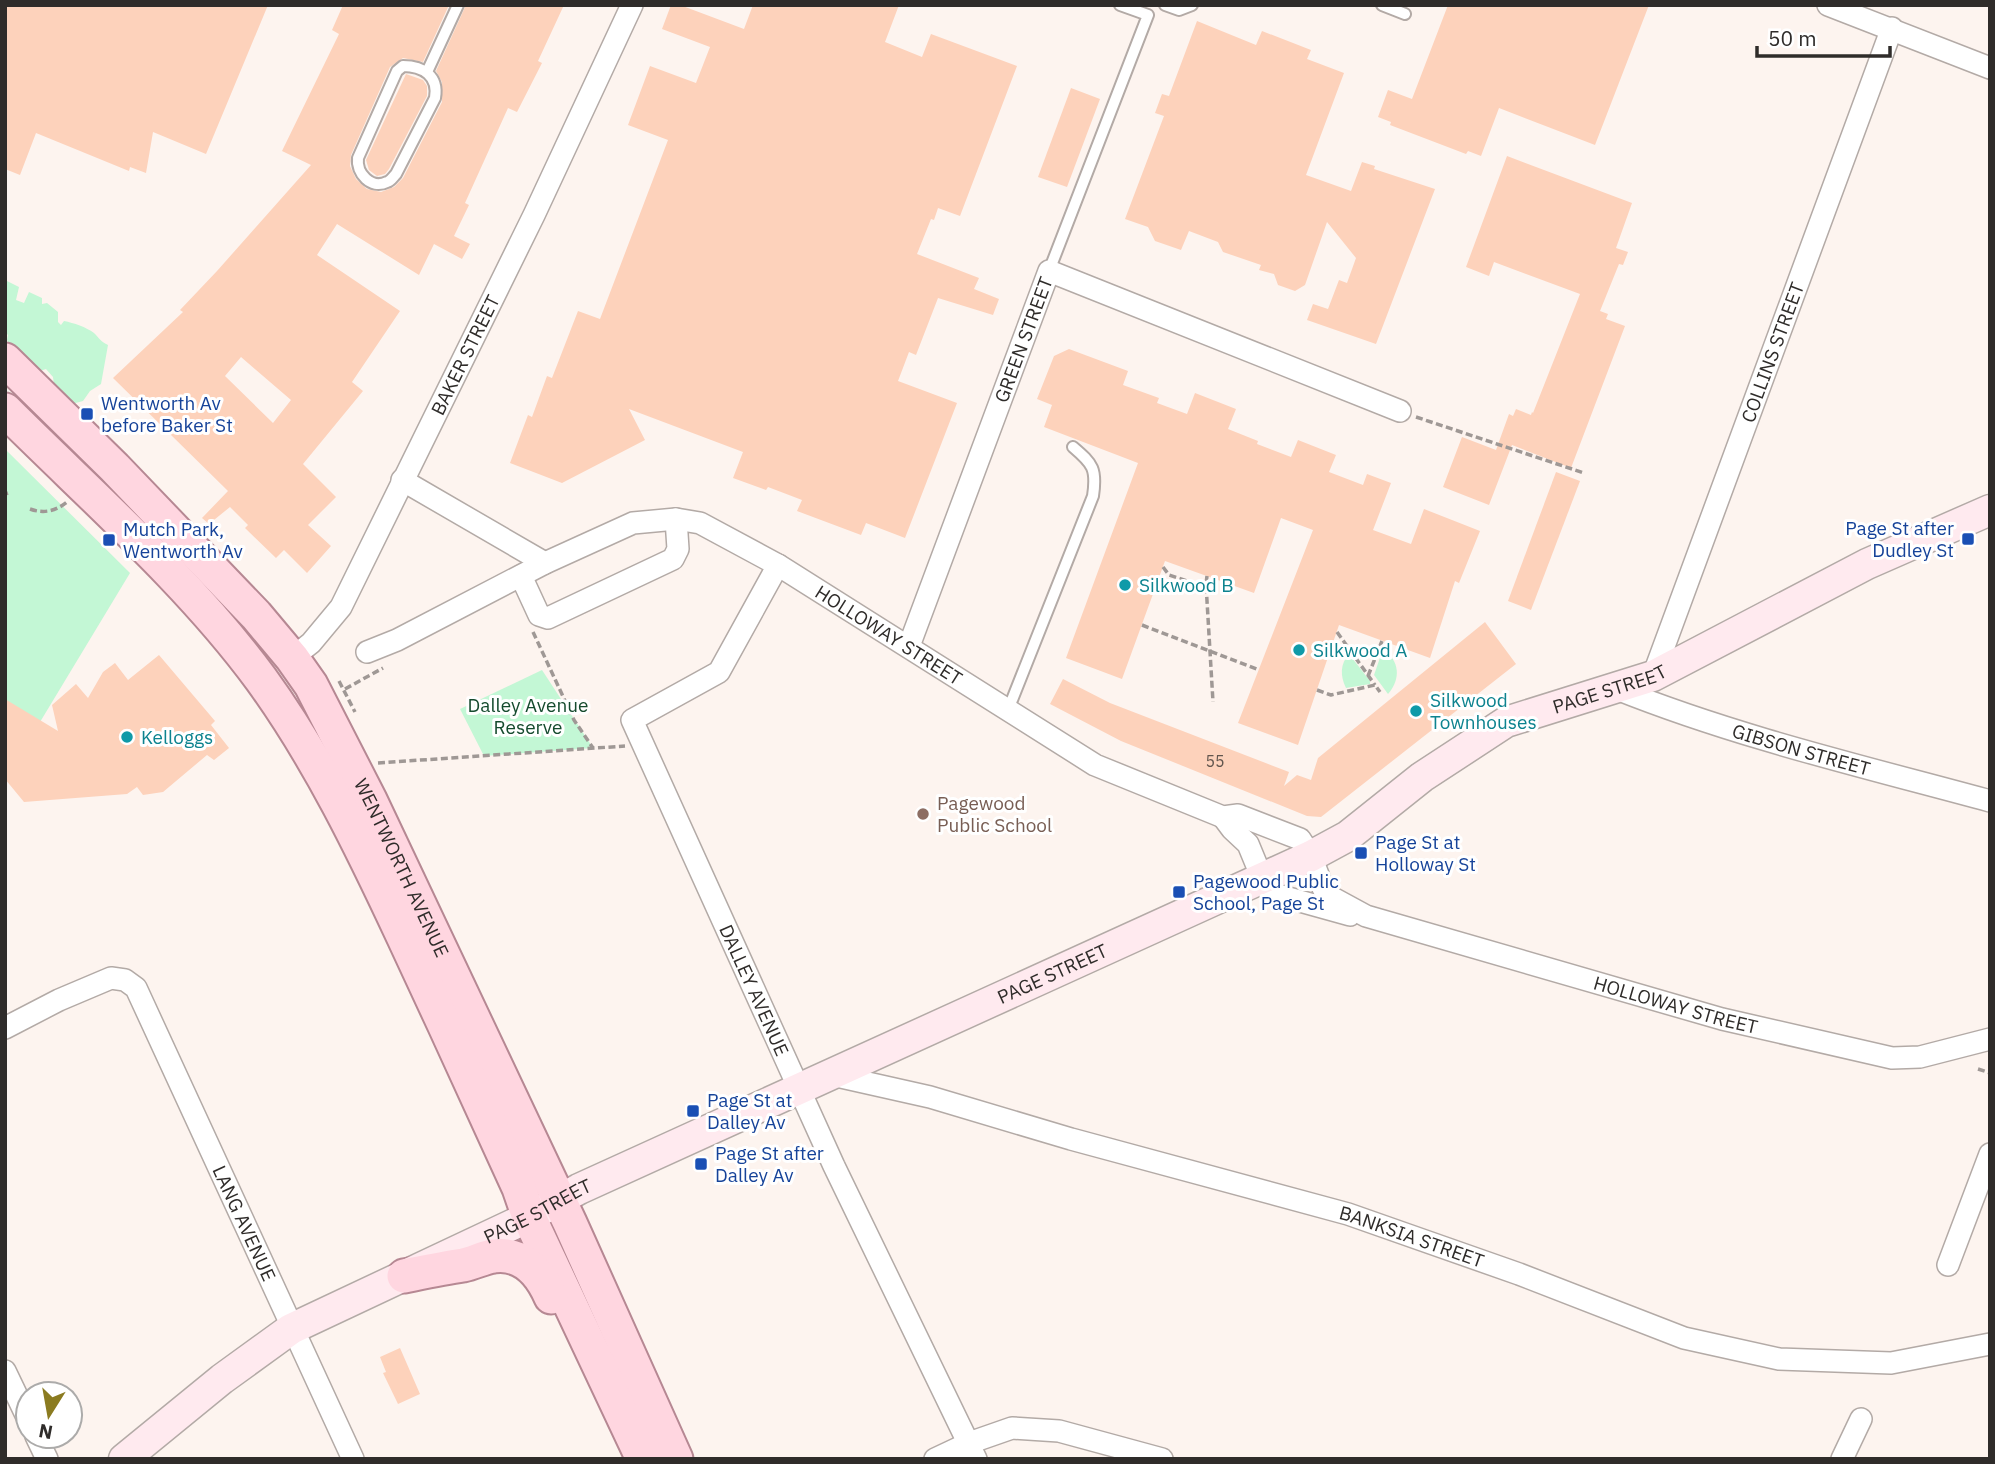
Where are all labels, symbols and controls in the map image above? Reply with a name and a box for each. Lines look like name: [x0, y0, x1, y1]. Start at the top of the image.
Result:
scale bar: [1757, 14, 1890, 58]
text: 50 m: [1768, 24, 1817, 52]
street label: GREEN STREET: [989, 273, 1058, 406]
street label: COLLINS STREET: [1736, 279, 1809, 426]
street label: BAKER STREET: [425, 291, 505, 419]
place label: Wentworth Av before Baker St: [101, 391, 233, 437]
marker: Wentworth Av before Baker St: [79, 406, 95, 422]
place label: Page St after Dudley St: [1845, 516, 1954, 562]
place label: Mutch Park, Wentworth Av: [123, 517, 243, 563]
marker: Page St after Dudley St: [1960, 531, 1976, 547]
marker: Mutch Park, Wentworth Av: [101, 532, 117, 548]
place label: Silkwood B: [1139, 573, 1234, 597]
marker: Silkwood B: [1117, 577, 1133, 593]
street label: HOLLOWAY STREET: [811, 580, 967, 690]
place label: Silkwood A: [1313, 638, 1407, 662]
marker: Silkwood A: [1291, 642, 1307, 658]
street label: PAGE STREET: [1550, 659, 1671, 719]
place label: Silkwood Townhouses: [1430, 688, 1537, 734]
park label: Dalley Avenue Reserve: [468, 693, 588, 739]
marker: Silkwood Townhouses: [1408, 703, 1424, 719]
street label: GIBSON STREET: [1729, 718, 1873, 781]
place label: Kelloggs: [141, 725, 213, 749]
marker: Kelloggs: [119, 729, 135, 745]
house number: 55: [1205, 751, 1225, 771]
street label: WENTWORTH AVENUE: [349, 774, 454, 961]
place label: Pagewood Public School: [937, 791, 1052, 837]
marker: Pagewood Public School: [915, 806, 931, 822]
place label: Page St at Holloway St: [1375, 830, 1476, 876]
marker: Page St at Holloway St: [1353, 845, 1369, 861]
place label: Pagewood Public School, Page St: [1193, 869, 1339, 915]
marker: Pagewood Public School, Page St: [1171, 884, 1187, 900]
street label: DALLEY AVENUE: [714, 921, 794, 1060]
street label: PAGE STREET: [993, 938, 1111, 1009]
street label: HOLLOWAY STREET: [1591, 970, 1760, 1039]
place label: Page St at Dalley Av: [707, 1088, 792, 1134]
marker: Page St at Dalley Av: [685, 1103, 701, 1119]
place label: Page St after Dalley Av: [715, 1141, 824, 1187]
marker: Page St after Dalley Av: [693, 1156, 709, 1172]
street label: LANG AVENUE: [207, 1162, 281, 1285]
street label: PAGE STREET: [480, 1173, 595, 1249]
street label: BANKSIA STREET: [1337, 1200, 1487, 1273]
north arrow: [14, 1380, 84, 1450]
text: N: [37, 1419, 55, 1445]

